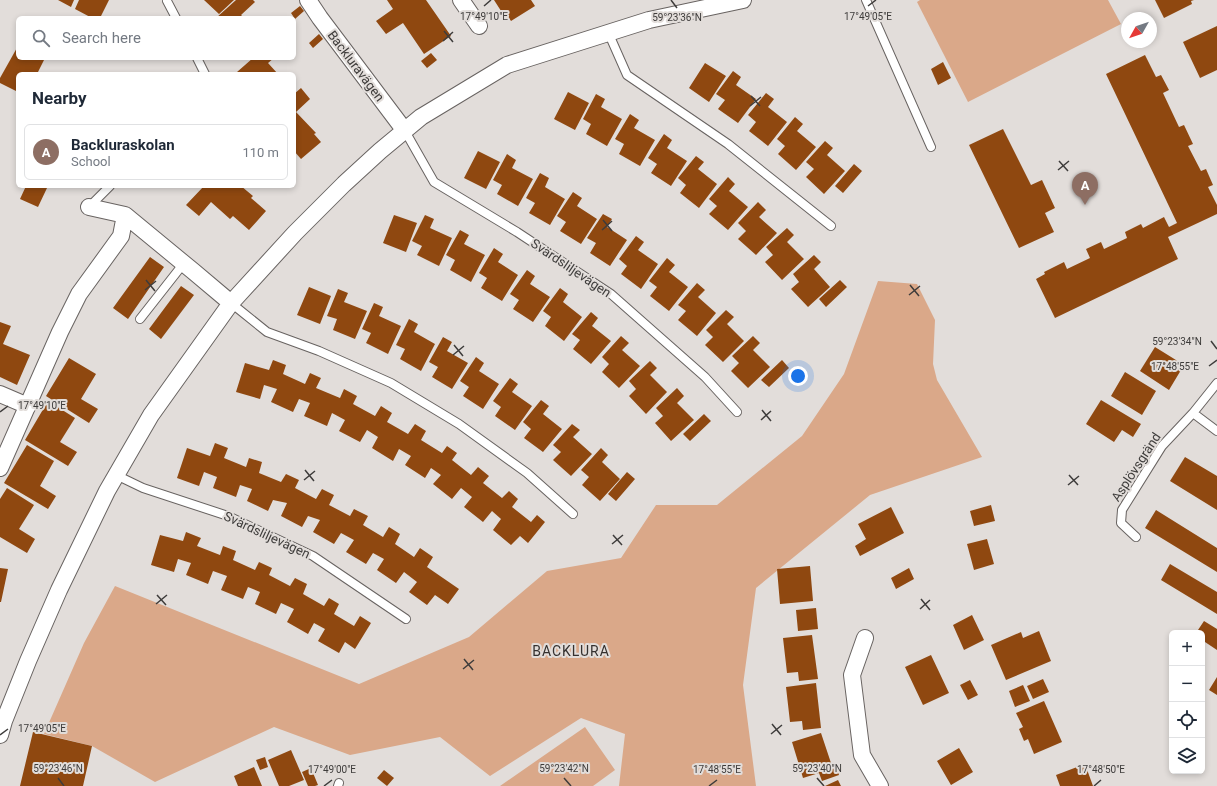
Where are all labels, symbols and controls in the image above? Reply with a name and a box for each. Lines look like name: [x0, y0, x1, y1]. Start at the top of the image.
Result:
text: 17°49'10"E: [460, 11, 508, 22]
text: 17°49'05"E: [844, 11, 892, 22]
text: 59°23'36"N: [652, 12, 702, 23]
north arrow: [1121, 12, 1157, 48]
search box: [16, 16, 296, 60]
icon: search: [30, 27, 52, 49]
street label: Backluravägen: [325, 28, 387, 104]
text: Search here: [62, 29, 141, 47]
text: Nearby: [32, 88, 87, 108]
text: Backluraskolan: [71, 136, 175, 154]
text: A: [42, 145, 50, 160]
text: 110 m: [242, 145, 279, 160]
text: School: [71, 154, 111, 169]
pin: A: [1072, 172, 1098, 205]
street label: Svärdsliljevägen: [528, 236, 614, 300]
text: 59°23'34"N: [1152, 336, 1202, 347]
text: 17°48'55"E: [1151, 361, 1199, 372]
your location: [788, 366, 808, 386]
text: 17°49'10"E: [18, 400, 66, 411]
street label: Asplövsgränd: [1108, 430, 1164, 504]
street label: Svärdsliljevägen: [222, 508, 312, 562]
map controls: [1169, 630, 1205, 774]
button: +: [1169, 630, 1205, 666]
district label: BACKLURA: [532, 643, 610, 659]
button: −: [1169, 666, 1205, 702]
button: locate: [1169, 702, 1205, 738]
text: 17°49'05"E: [18, 723, 66, 734]
button: layers: [1169, 738, 1205, 774]
text: 59°23'46"N: [33, 763, 83, 774]
text: 59°23'42"N: [539, 763, 589, 774]
text: 59°23'40"N: [792, 763, 842, 774]
text: 17°49'00"E: [308, 764, 356, 775]
text: 17°48'55"E: [693, 764, 741, 775]
text: 17°48'50"E: [1077, 764, 1125, 775]

